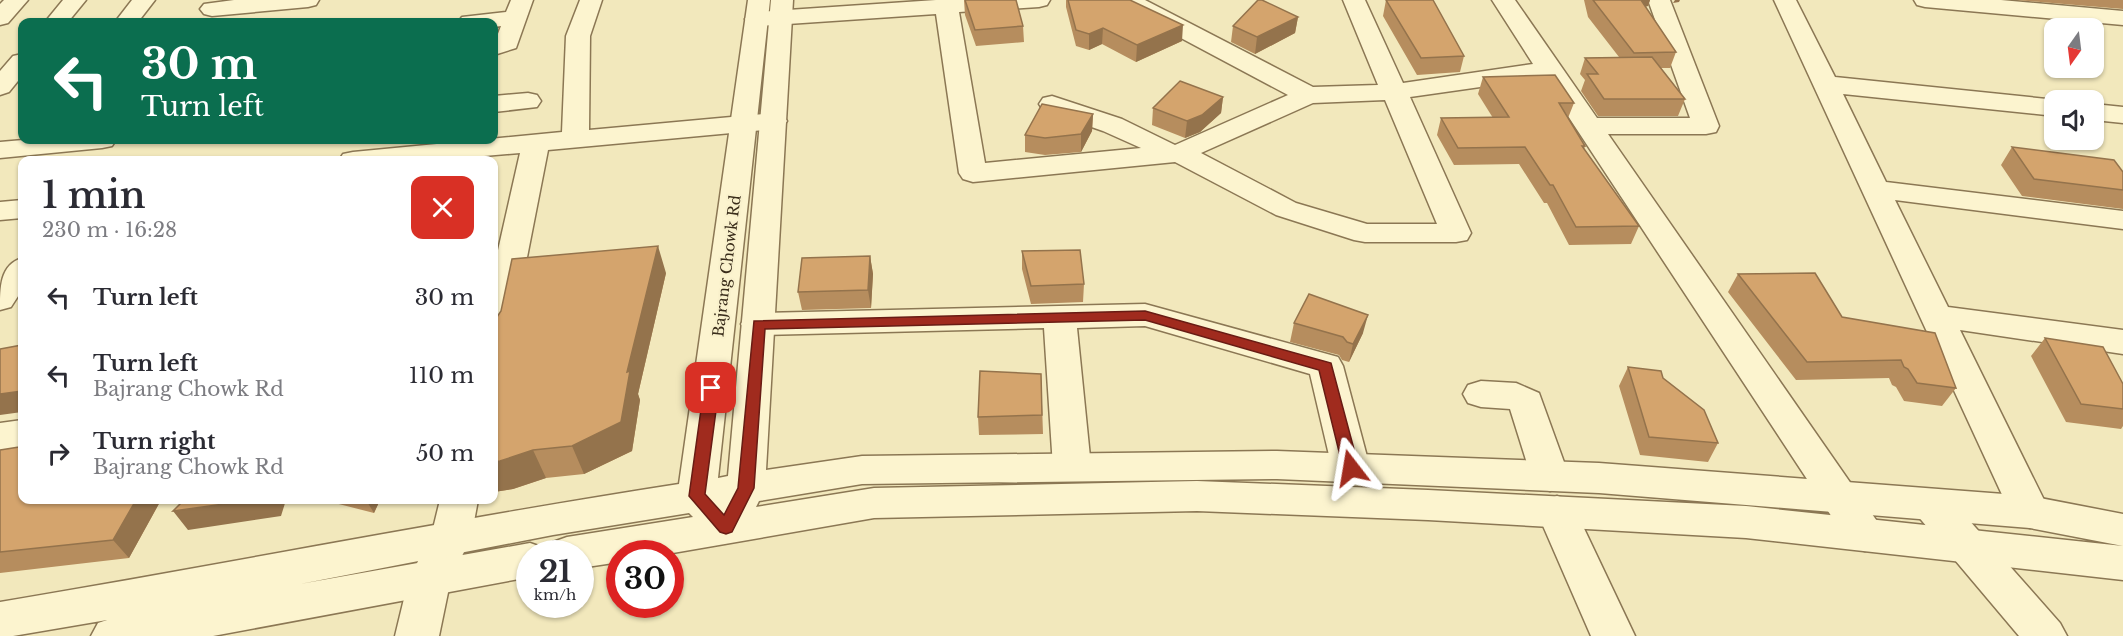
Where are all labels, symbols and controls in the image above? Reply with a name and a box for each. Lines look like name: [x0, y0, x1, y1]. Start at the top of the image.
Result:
north arrow: [2044, 18, 2104, 78]
map controls: [2044, 18, 2104, 150]
text: 30 m: [141, 38, 257, 90]
icon: left: [42, 42, 120, 120]
text: Turn left: [141, 90, 264, 123]
button: sound: [2044, 90, 2104, 150]
text: 1 min: [42, 173, 146, 218]
button: close: [411, 176, 474, 239]
street label: Bajrang Chowk Rd: [708, 194, 745, 338]
text: 230 m · 16:28: [42, 218, 177, 242]
icon: left: [42, 281, 75, 314]
text: Turn left: [93, 284, 198, 311]
text: 30 m: [415, 284, 474, 311]
text: Turn left: [93, 350, 198, 377]
icon: left: [42, 359, 75, 392]
text: 110 m: [409, 362, 474, 389]
pin: [685, 362, 736, 413]
icon: arrive: [694, 371, 727, 404]
text: Bajrang Chowk Rd: [93, 377, 284, 401]
text: Turn right: [93, 428, 215, 455]
position arrow: [1319, 436, 1383, 500]
icon: right: [42, 437, 75, 470]
text: 50 m: [416, 440, 474, 467]
text: Bajrang Chowk Rd: [93, 455, 284, 479]
speed limit sign: 30: [606, 540, 684, 618]
text: 21: [539, 553, 571, 590]
text: km/h: [534, 585, 576, 604]

